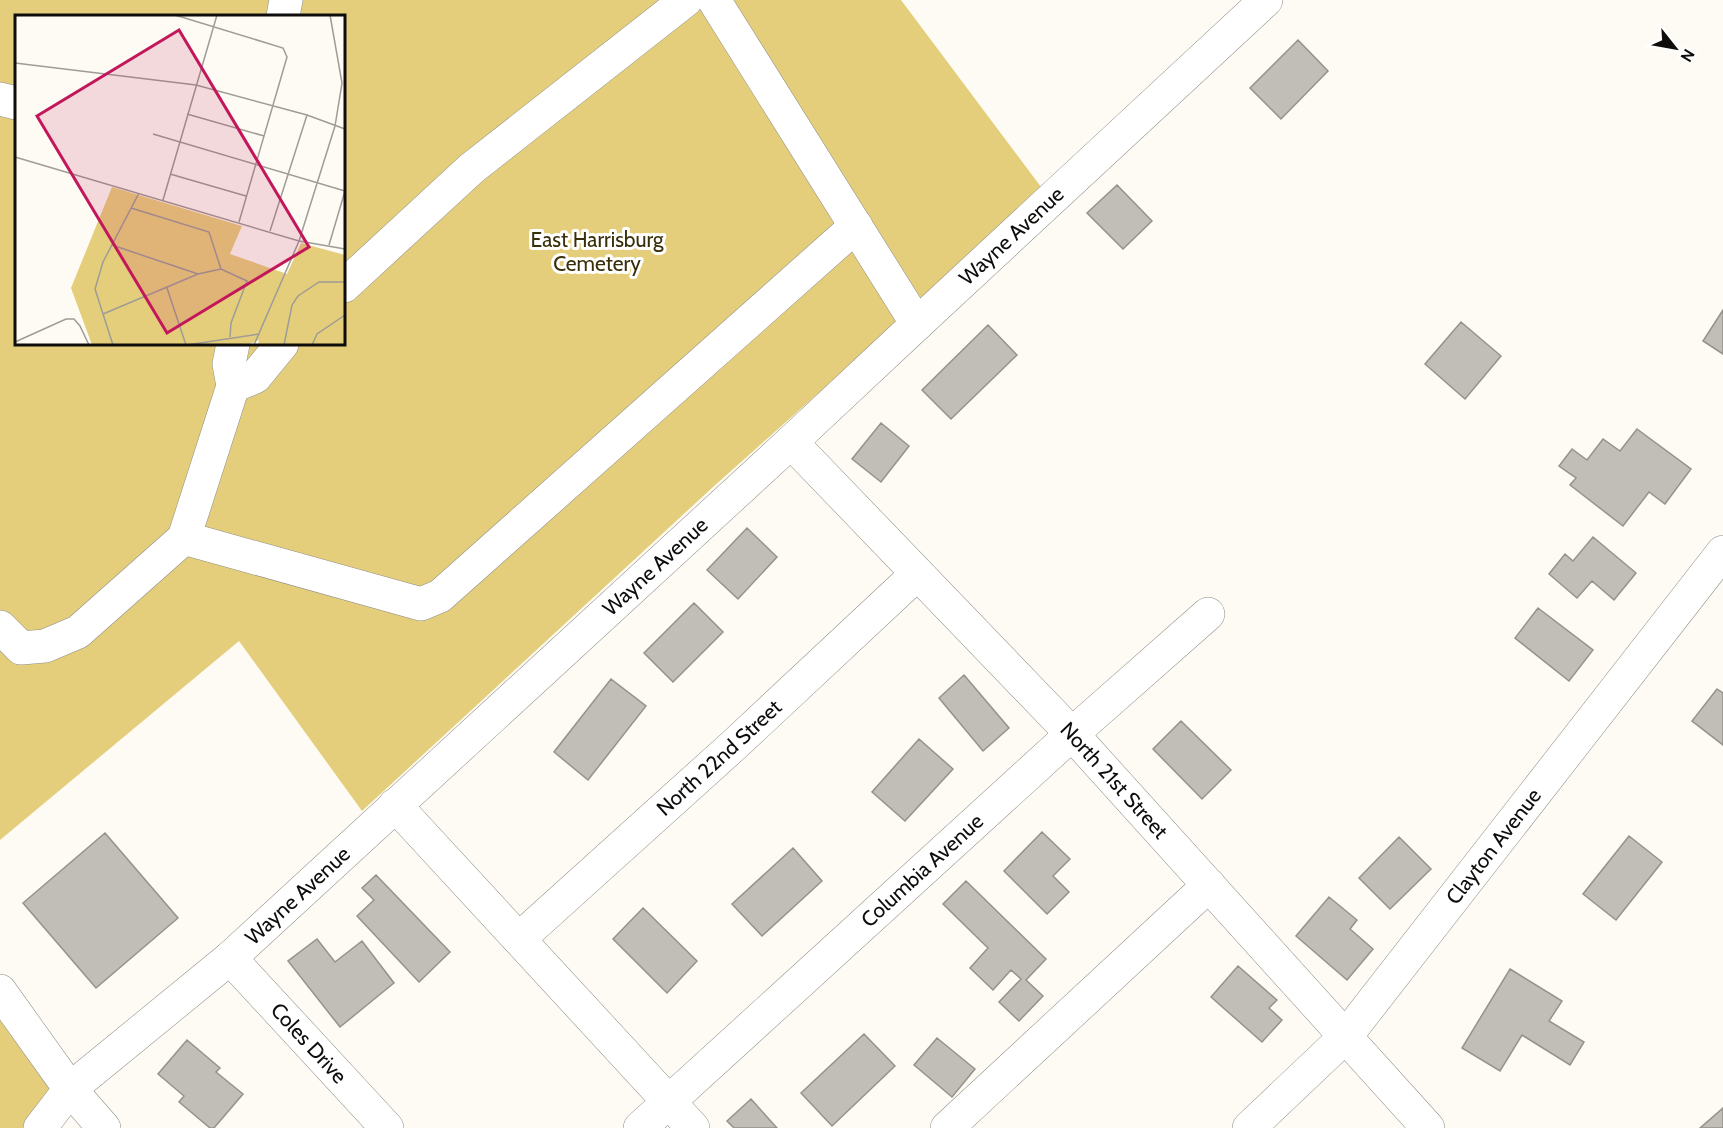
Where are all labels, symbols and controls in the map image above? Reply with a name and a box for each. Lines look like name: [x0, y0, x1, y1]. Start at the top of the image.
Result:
inset map: [15, 15, 345, 345]
north arrow: [1645, 18, 1705, 78]
text: N: [1676, 46, 1698, 65]
street label: Wayne Avenue: [954, 181, 1069, 290]
park label: East Harrisburg Cemetery: [531, 227, 664, 276]
street label: Wayne Avenue: [598, 512, 713, 621]
street label: North 22nd Street: [651, 694, 786, 821]
street label: North 21st Street: [1055, 717, 1173, 844]
street label: Clayton Avenue: [1440, 783, 1546, 909]
street label: Columbia Avenue: [856, 808, 988, 932]
street label: Wayne Avenue: [240, 841, 355, 950]
street label: Coles Drive: [266, 998, 352, 1088]

